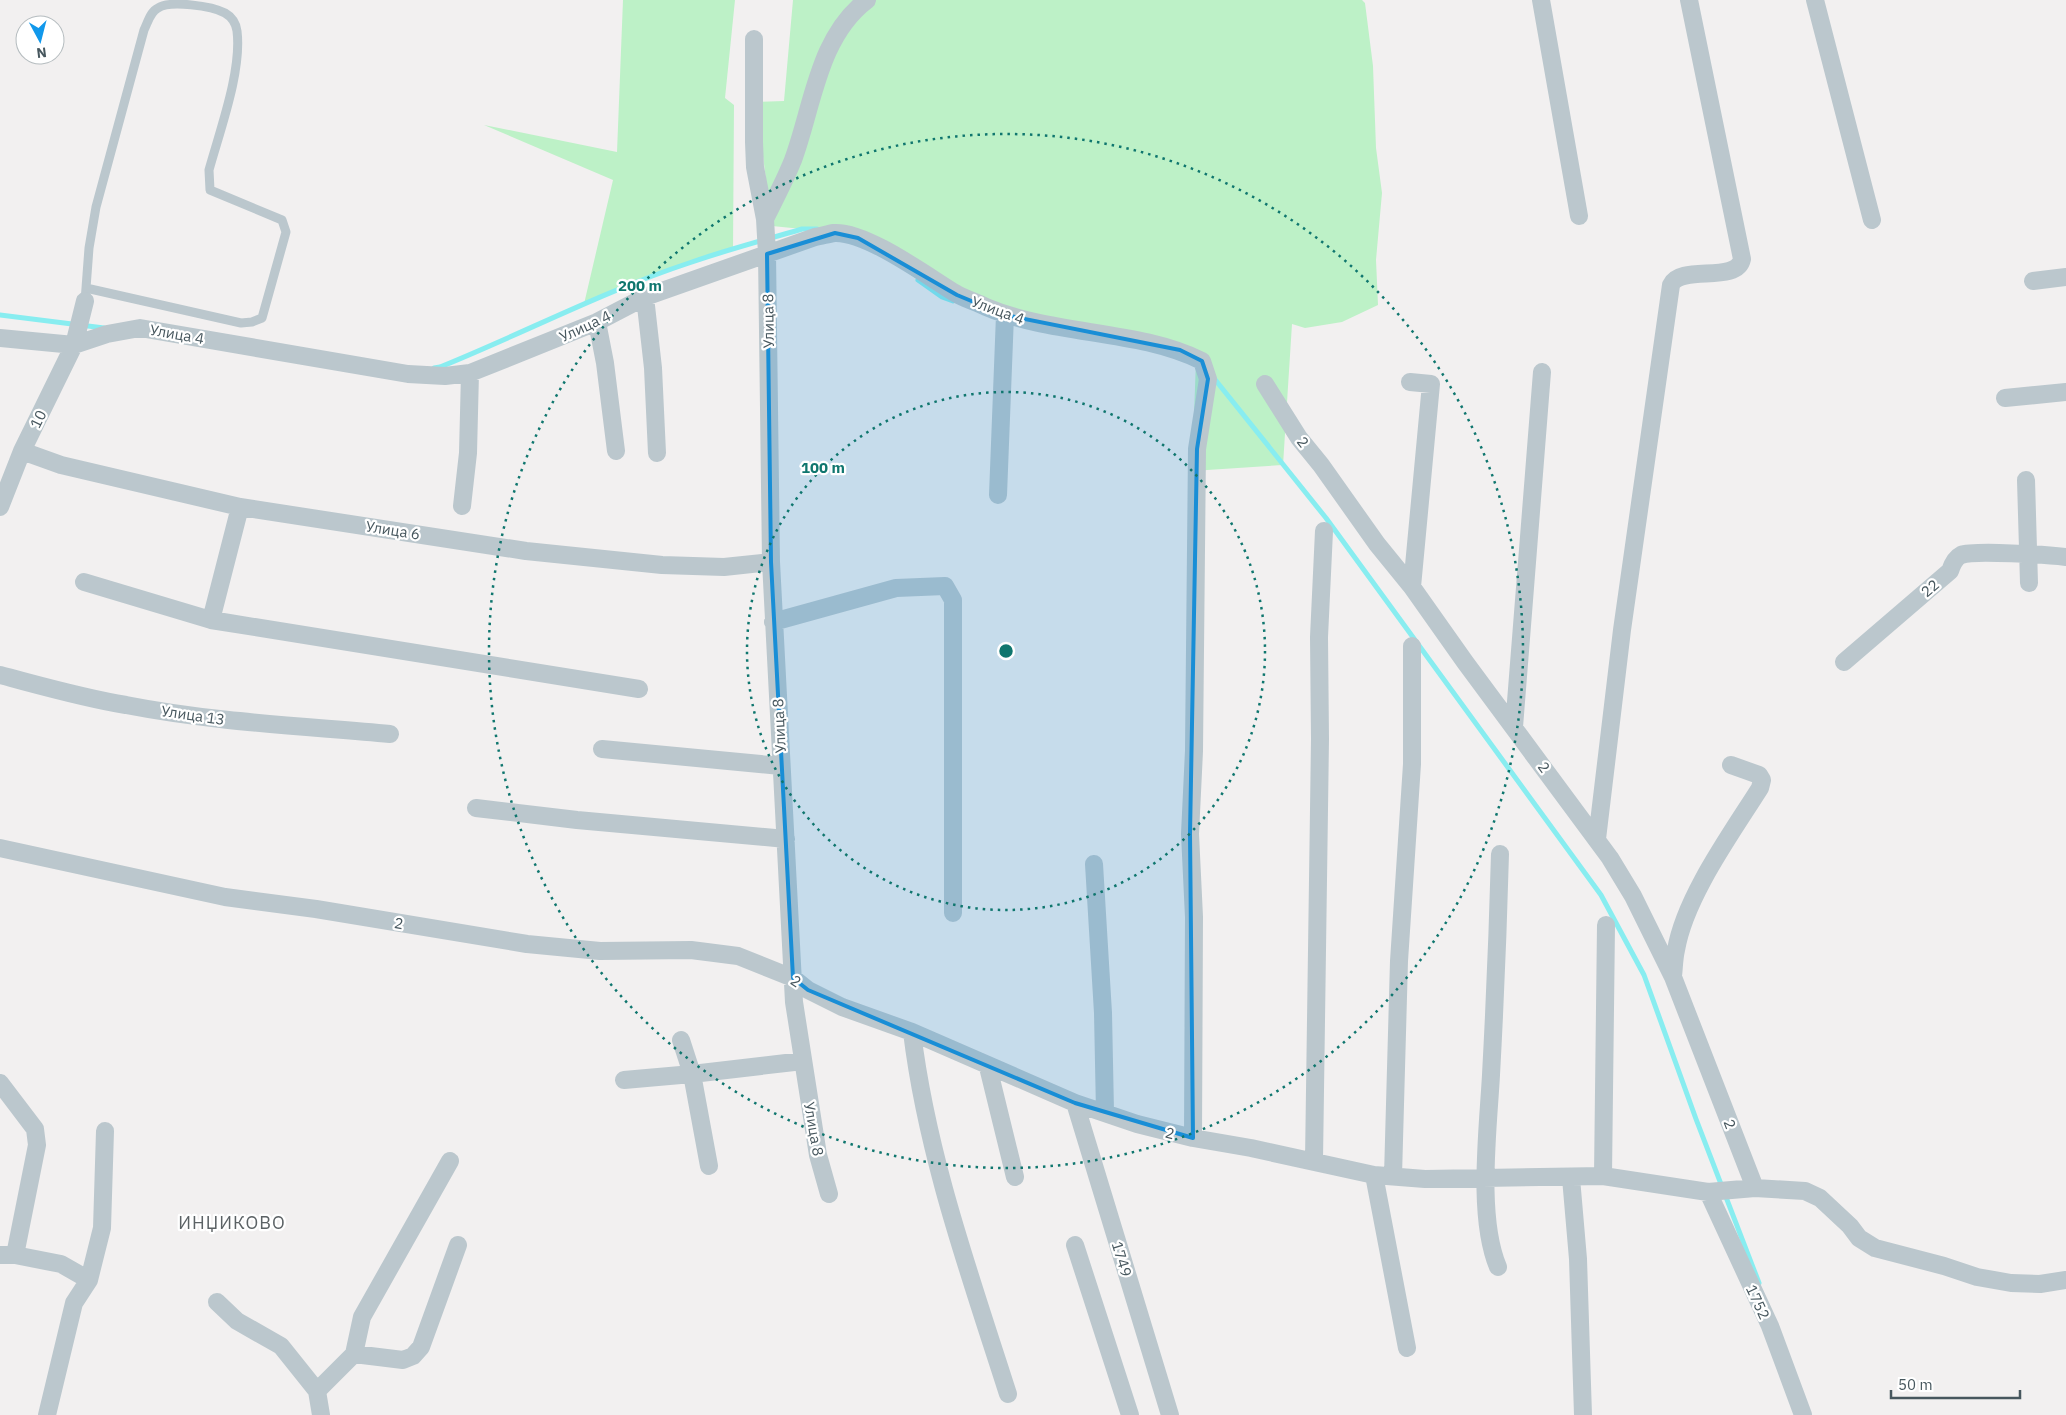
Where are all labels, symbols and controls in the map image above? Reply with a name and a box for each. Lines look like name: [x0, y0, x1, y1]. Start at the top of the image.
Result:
north arrow: [15, 15, 65, 65]
text: N: [35, 43, 48, 62]
text: 200 m: [618, 276, 662, 295]
street label: Улица 4: [969, 292, 1027, 328]
street label: Улица 8: [758, 293, 778, 349]
street label: Улица 4: [556, 306, 614, 346]
street label: Улица 4: [148, 320, 206, 348]
street label: 10: [26, 407, 50, 431]
street label: 2: [1293, 433, 1313, 451]
text: 100 m: [801, 458, 845, 477]
street label: Улица 6: [364, 516, 422, 544]
street label: 22: [1917, 575, 1943, 601]
centre of rings: [997, 642, 1015, 660]
street label: Улица 8: [768, 698, 790, 754]
street label: Улица 13: [160, 701, 226, 729]
street label: 2: [1534, 758, 1554, 776]
street label: 2: [393, 913, 405, 933]
street label: 2: [787, 971, 805, 991]
street label: Улица 8: [800, 1100, 828, 1158]
street label: 2: [1720, 1116, 1740, 1132]
street label: 2: [1163, 1123, 1177, 1143]
district label: ИНЏИКОВО: [178, 1211, 286, 1234]
street label: 1749: [1108, 1239, 1136, 1279]
street label: 1752: [1742, 1282, 1774, 1322]
scale bar: [1891, 1368, 2020, 1400]
text: 50 m: [1898, 1375, 1933, 1394]

